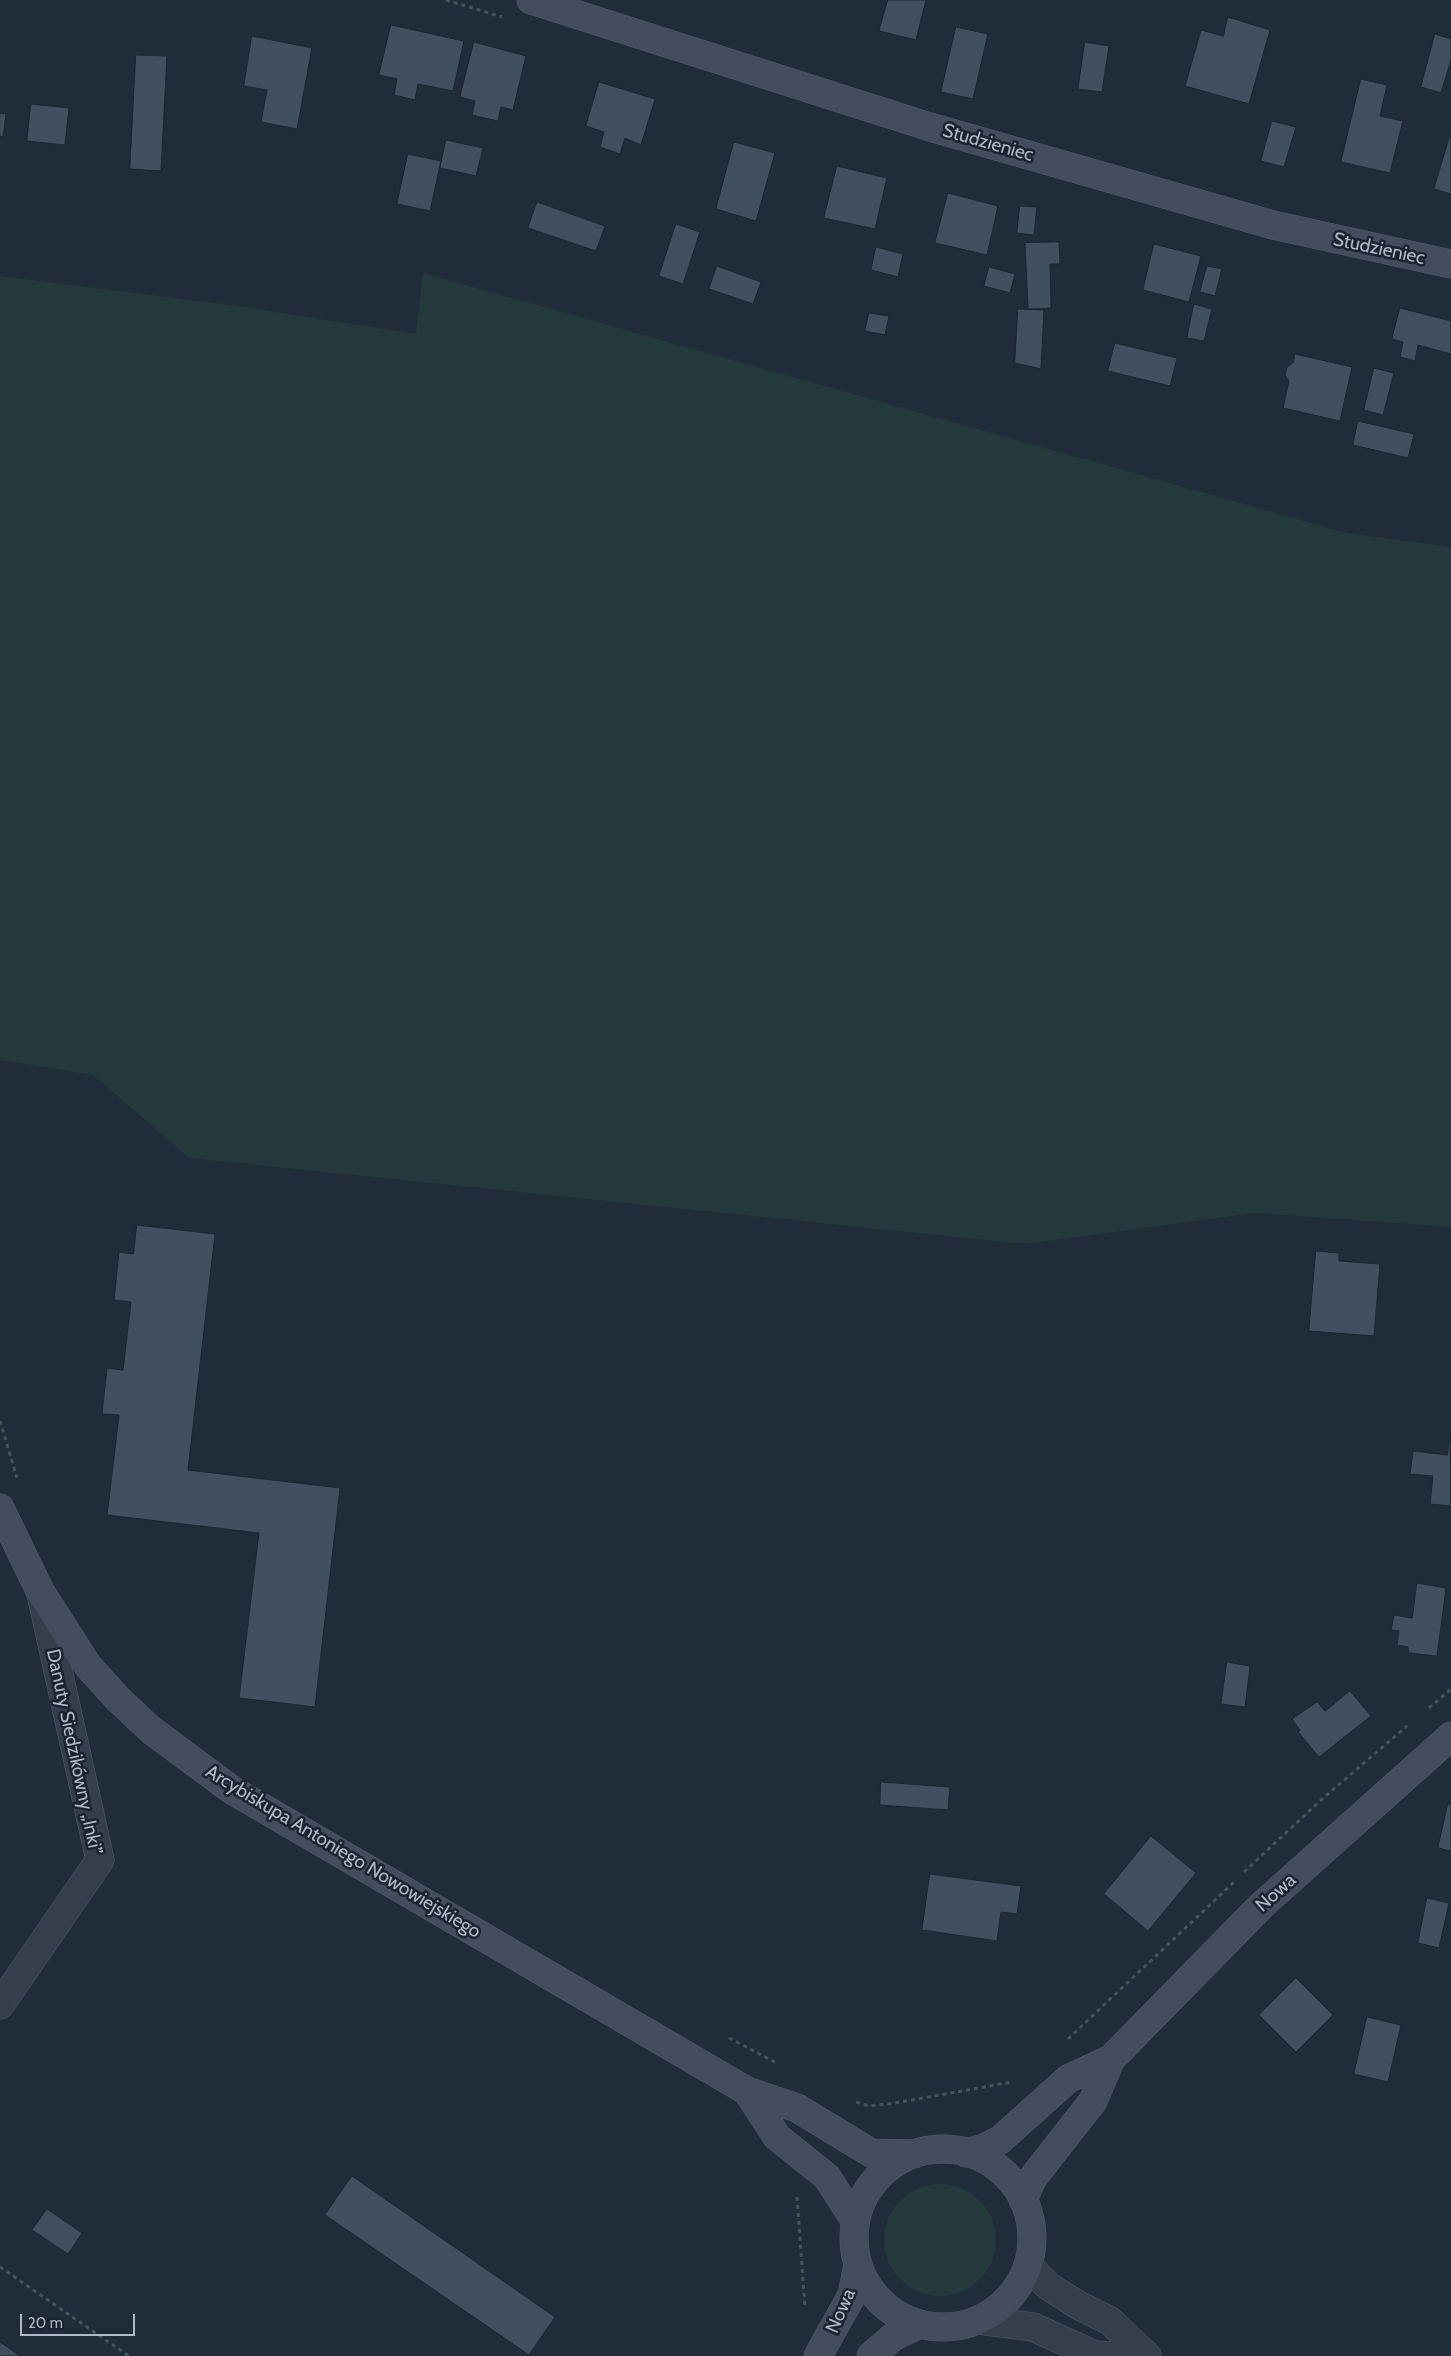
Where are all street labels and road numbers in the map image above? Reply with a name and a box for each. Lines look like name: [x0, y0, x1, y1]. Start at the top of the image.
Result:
street label: Studzieniec: [940, 119, 1036, 167]
street label: Studzieniec: [1331, 228, 1427, 270]
street label: Danuty Siedzikówny „Inki”: [41, 1647, 107, 1857]
street label: Arcybiskupa Antoniego Nowowiejskiego: [201, 1761, 485, 1943]
street label: Nowa: [1251, 1869, 1301, 1917]
street label: Nowa: [821, 2285, 861, 2337]

